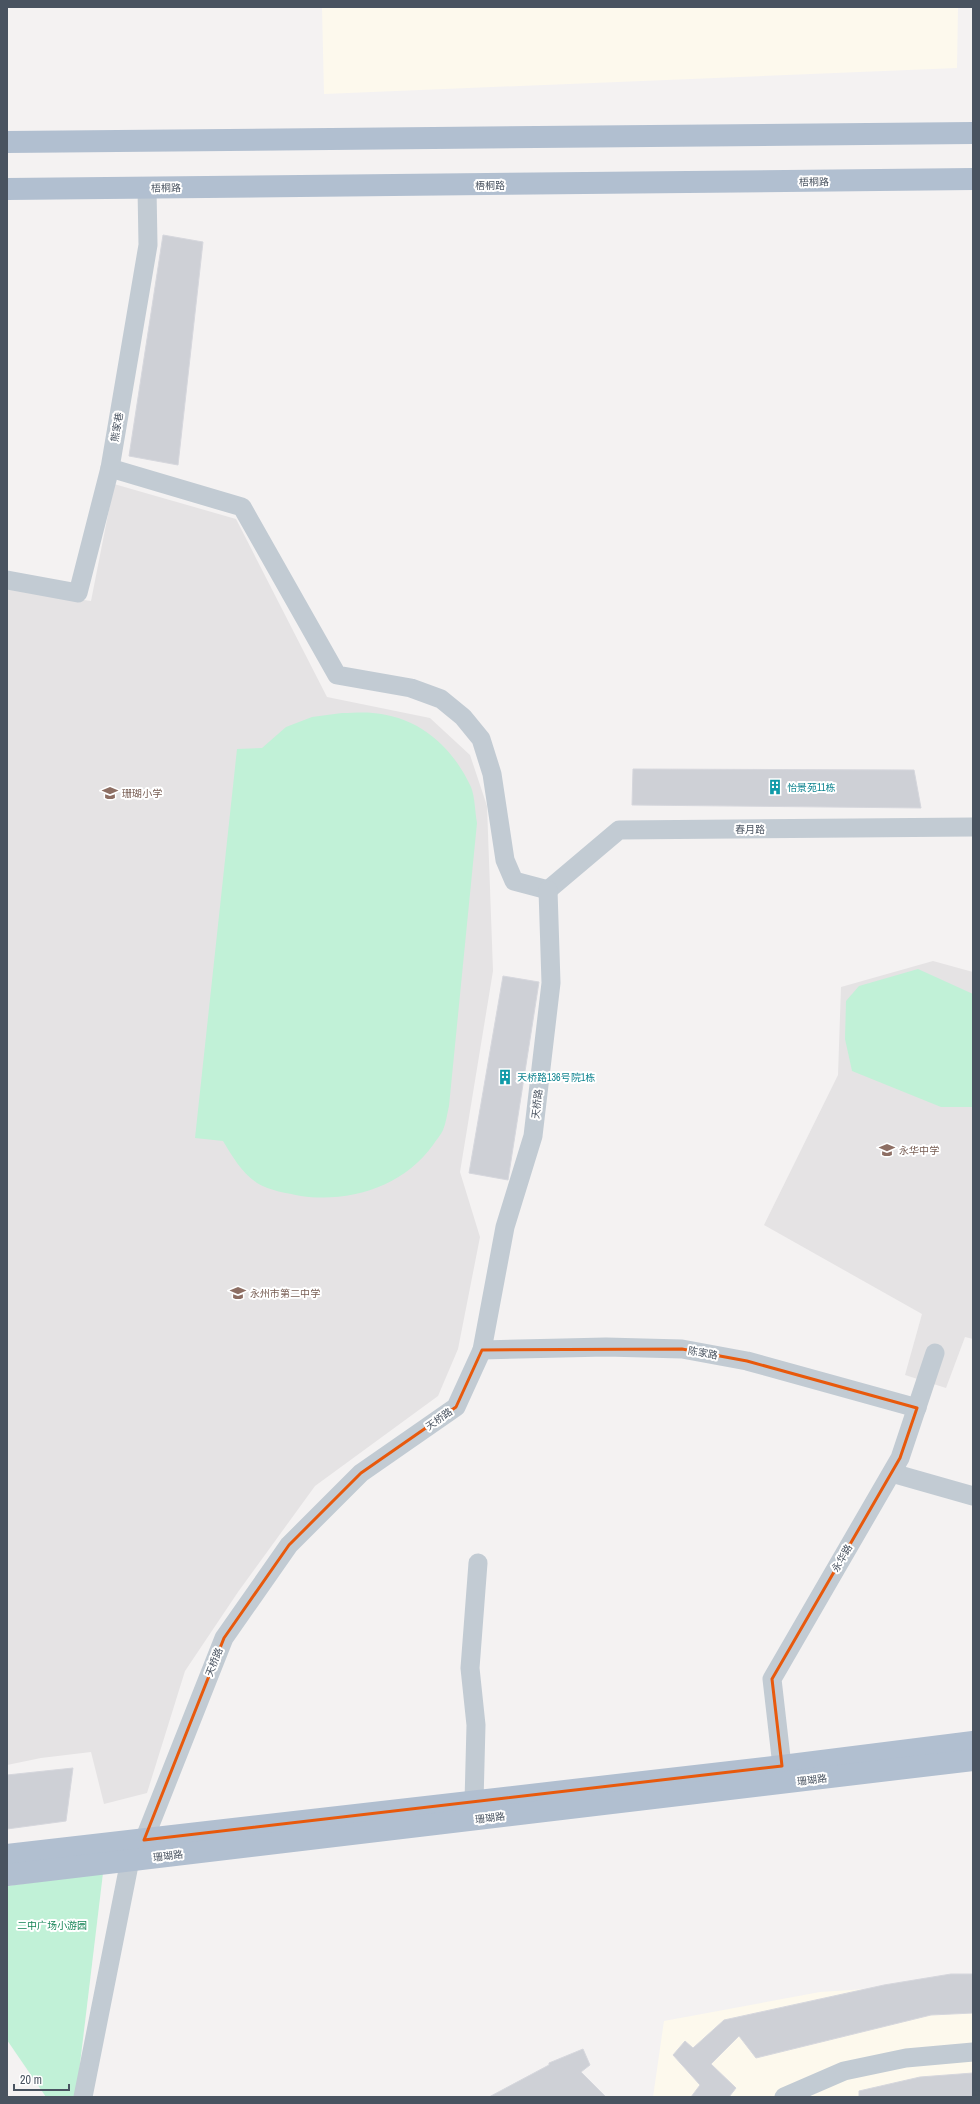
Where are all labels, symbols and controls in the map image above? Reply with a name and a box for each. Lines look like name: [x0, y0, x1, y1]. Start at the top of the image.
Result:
street label: 梧桐路: [799, 175, 829, 189]
street label: 梧桐路: [475, 179, 505, 192]
street label: 梧桐路: [151, 181, 181, 195]
street label: 熊家巷: [108, 411, 126, 443]
building icon: 怡景苑11栋: [766, 778, 784, 796]
place label: 怡景苑11栋: [787, 781, 836, 794]
school or university icon: 珊瑚小学: [101, 784, 119, 802]
place label: 珊瑚小学: [122, 787, 162, 800]
street label: 春月路: [735, 823, 765, 836]
building icon: 天桥路136号院1栋: [496, 1068, 514, 1086]
place label: 天桥路136号院1栋: [517, 1071, 595, 1084]
street label: 天桥路: [529, 1088, 545, 1120]
school or university icon: 永华中学: [878, 1141, 896, 1159]
place label: 永华中学: [899, 1144, 939, 1157]
school or university icon: 永州市第二中学: [229, 1284, 247, 1302]
place label: 永州市第二中学: [250, 1287, 320, 1300]
street label: 陈家路: [687, 1344, 719, 1362]
street label: 天桥路: [423, 1405, 455, 1433]
street label: 永华路: [829, 1542, 855, 1574]
street label: 天桥路: [202, 1646, 226, 1678]
street label: 珊瑚路: [796, 1772, 828, 1788]
street label: 珊瑚路: [474, 1810, 506, 1826]
street label: 珊瑚路: [152, 1848, 184, 1864]
park label: 二中广场小游园: [17, 1919, 87, 1932]
scale bar: [14, 2066, 69, 2092]
text: 20 m: [20, 2072, 42, 2088]

